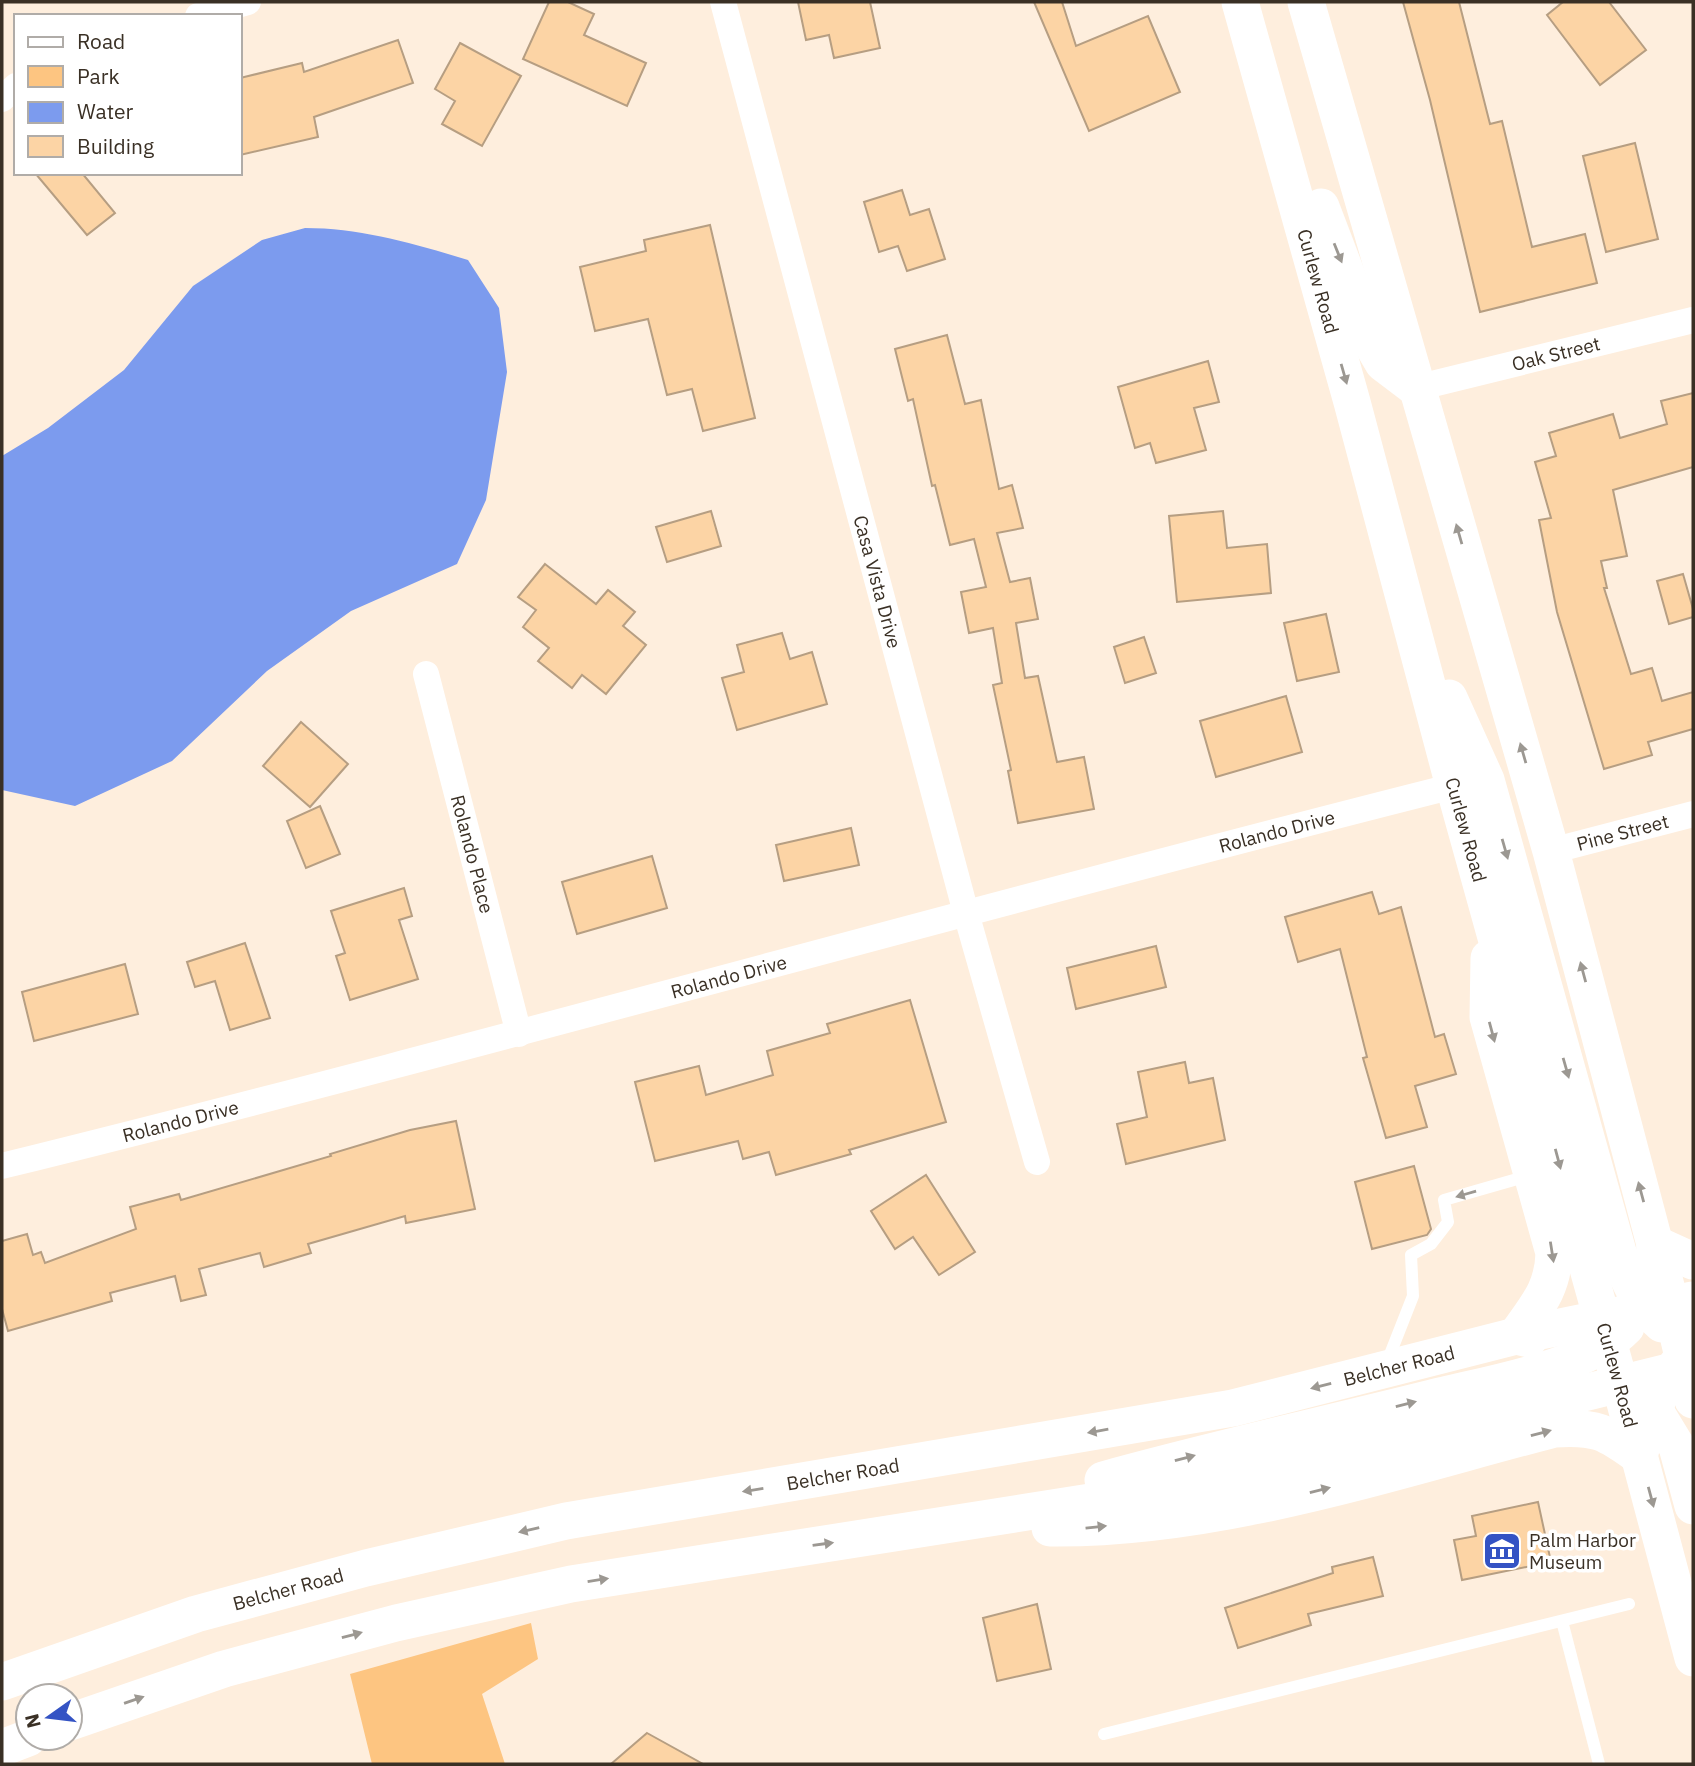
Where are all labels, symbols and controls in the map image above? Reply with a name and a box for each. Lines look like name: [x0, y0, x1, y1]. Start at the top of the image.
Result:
legend: [14, 14, 242, 175]
text: Road: [77, 27, 125, 55]
text: Park: [77, 62, 120, 90]
text: Water: [77, 97, 134, 125]
text: Building: [77, 132, 154, 160]
street label: Curlew Road: [1292, 226, 1344, 336]
one-way arrow: [1332, 243, 1343, 264]
street label: Oak Street: [1509, 331, 1603, 376]
one-way arrow: [1340, 364, 1350, 385]
street label: Casa Vista Drive: [848, 513, 907, 651]
one-way arrow: [1453, 524, 1463, 545]
one-way arrow: [1517, 742, 1527, 763]
street label: Curlew Road: [1440, 775, 1492, 885]
street label: Rolando Place: [446, 792, 499, 916]
street label: Rolando Drive: [1216, 805, 1337, 858]
street label: Pine Street: [1574, 809, 1671, 856]
one-way arrow: [1500, 838, 1511, 860]
street label: Rolando Drive: [668, 950, 789, 1004]
one-way arrow: [1577, 961, 1588, 983]
one-way arrow: [1488, 1022, 1498, 1043]
one-way arrow: [1561, 1057, 1572, 1079]
street label: Rolando Drive: [120, 1095, 241, 1147]
one-way arrow: [1553, 1149, 1563, 1170]
one-way arrow: [1635, 1181, 1646, 1203]
one-way arrow: [1455, 1189, 1477, 1200]
one-way arrow: [1546, 1241, 1557, 1263]
street label: Curlew Road: [1592, 1320, 1643, 1430]
street label: Belcher Road: [1341, 1340, 1457, 1391]
one-way arrow: [1310, 1381, 1332, 1392]
one-way arrow: [1395, 1398, 1417, 1409]
one-way arrow: [1087, 1426, 1109, 1437]
one-way arrow: [1530, 1427, 1552, 1438]
one-way arrow: [1175, 1452, 1196, 1462]
street label: Belcher Road: [785, 1453, 901, 1495]
one-way arrow: [1310, 1484, 1332, 1495]
one-way arrow: [742, 1485, 764, 1496]
one-way arrow: [1646, 1486, 1657, 1508]
one-way arrow: [1086, 1522, 1108, 1533]
one-way arrow: [518, 1524, 540, 1535]
place label: Palm Harbor Museum: [1529, 1528, 1636, 1574]
museum icon: Palm Harbor Museum: [1481, 1530, 1523, 1572]
one-way arrow: [812, 1538, 834, 1549]
street label: Belcher Road: [230, 1563, 346, 1616]
one-way arrow: [587, 1574, 609, 1585]
one-way arrow: [342, 1629, 363, 1639]
north arrow: [14, 1682, 84, 1752]
one-way arrow: [124, 1694, 145, 1705]
text: N: [19, 1712, 46, 1731]

